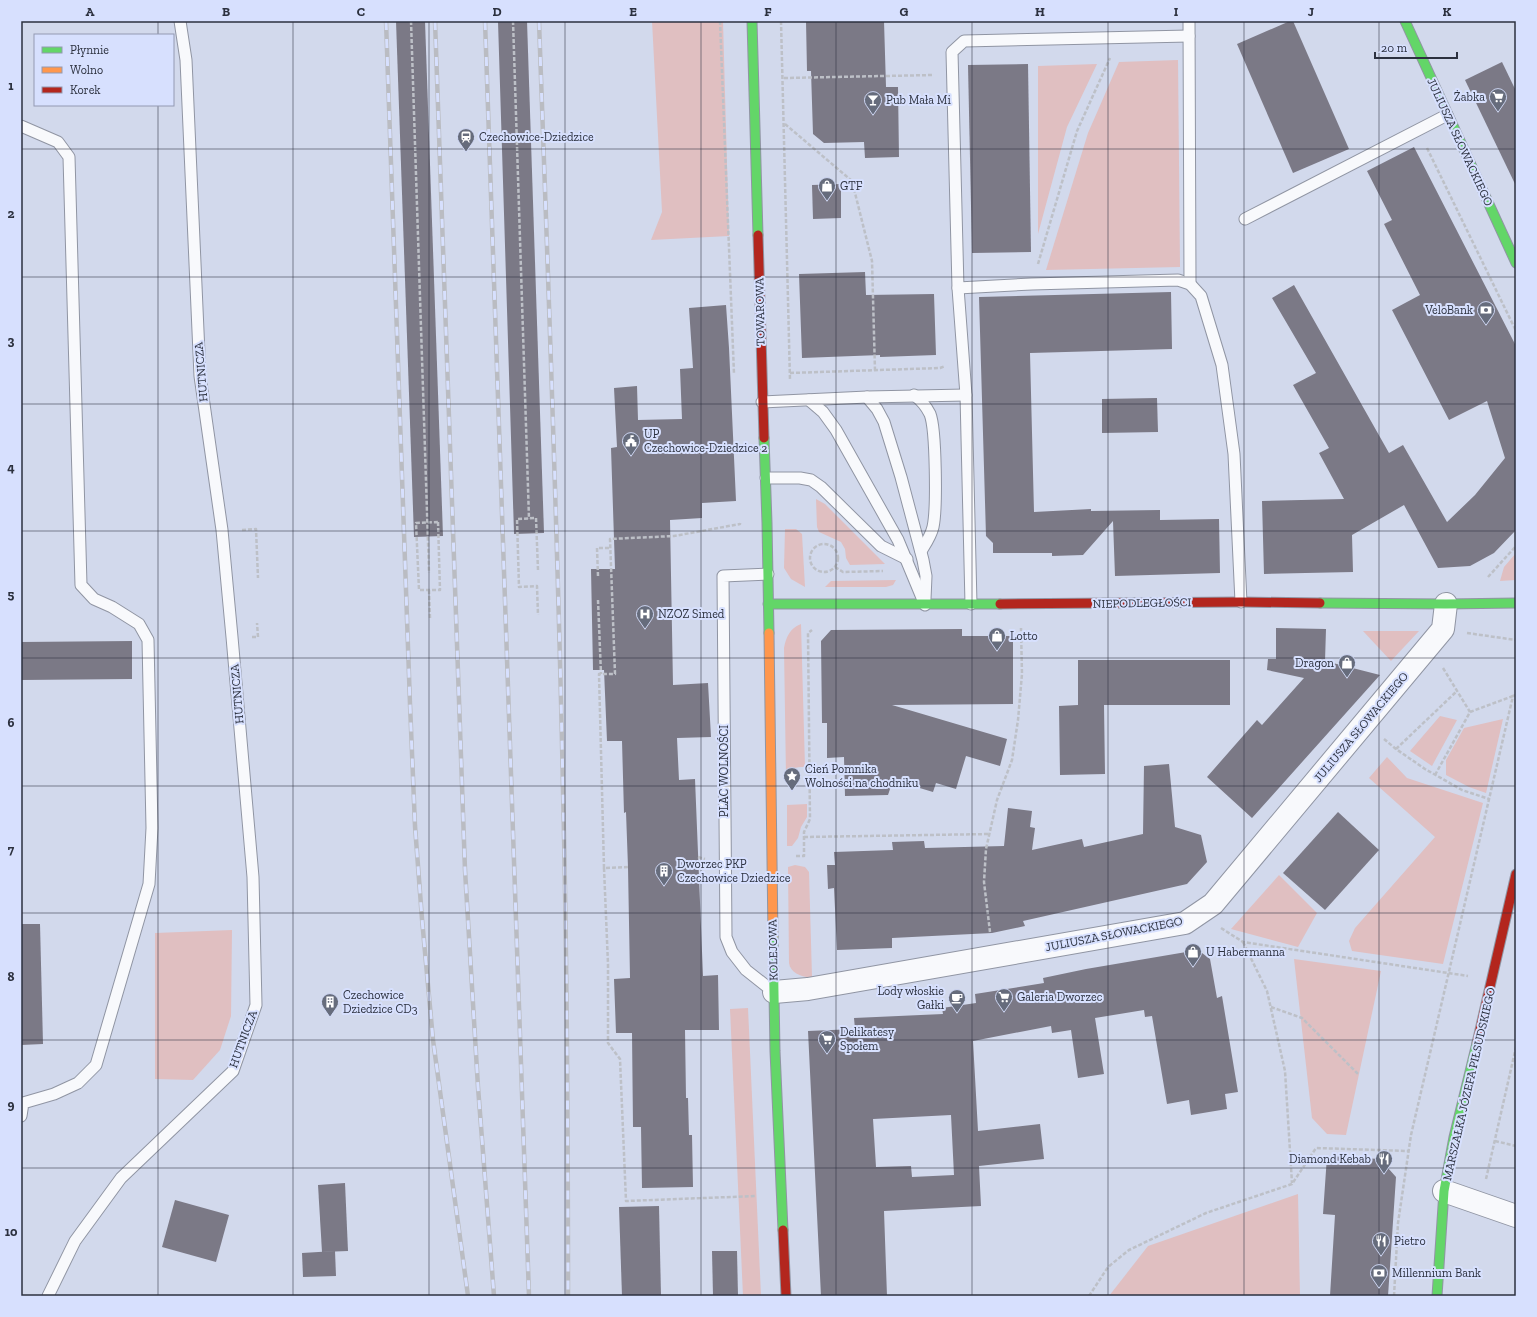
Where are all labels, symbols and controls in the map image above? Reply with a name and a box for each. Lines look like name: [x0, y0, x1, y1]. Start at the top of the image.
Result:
text: A: [86, 4, 95, 19]
text: B: [222, 4, 230, 19]
text: C: [357, 4, 365, 19]
text: D: [492, 4, 502, 19]
text: E: [629, 4, 637, 19]
text: F: [764, 4, 772, 19]
text: G: [900, 4, 909, 19]
text: H: [1035, 4, 1045, 19]
text: I: [1174, 4, 1179, 19]
text: J: [1308, 4, 1314, 19]
text: K: [1443, 4, 1452, 19]
legend: [34, 34, 174, 106]
scale bar: [1375, 34, 1457, 60]
text: 20 m: [1381, 41, 1408, 55]
text: Płynnie: [70, 43, 109, 57]
text: Wolno: [70, 63, 103, 77]
street label: JULIUSZA SŁOWACKIEGO: [1424, 76, 1496, 208]
text: 1: [8, 78, 14, 93]
text: Korek: [70, 83, 101, 97]
supermarket icon: Żabka: [1488, 87, 1508, 112]
bar icon: Pub Mała Mi: [863, 90, 883, 115]
place label: Żabka: [1454, 90, 1485, 104]
place label: Pub Mała Mi: [886, 93, 951, 107]
station icon: Czechowice-Dziedzice: [456, 127, 476, 152]
place label: Czechowice-Dziedzice: [479, 130, 594, 144]
shop icon: GTF: [817, 176, 837, 201]
place label: GTF: [840, 179, 863, 193]
text: 2: [8, 206, 15, 221]
street label: TOWAROWA: [752, 278, 768, 346]
bank icon: VeloBank: [1476, 300, 1496, 325]
place label: VeloBank: [1424, 303, 1474, 317]
text: 3: [8, 333, 15, 348]
street label: HUTNICZA: [191, 341, 211, 403]
place label: UP Czechowice-Dziedzice 2: [644, 427, 768, 455]
public building icon: UP Czechowice-Dziedzice 2: [621, 431, 641, 456]
text: 4: [7, 460, 15, 475]
text: 5: [8, 587, 15, 602]
street label: NIEPODLEGŁOŚCI: [1092, 594, 1192, 611]
hospital icon: NZOZ Simed: [635, 604, 655, 629]
place label: NZOZ Simed: [658, 607, 725, 621]
shop icon: Lotto: [987, 626, 1007, 651]
place label: Lotto: [1010, 629, 1038, 643]
shop icon: Dragon: [1337, 653, 1357, 678]
place label: Dragon: [1295, 656, 1334, 670]
street label: HUTNICZA: [227, 663, 247, 725]
street label: JULIUSZA SŁOWACKIEGO: [1311, 669, 1411, 785]
text: 6: [8, 715, 15, 730]
street label: PLAC WOLNOŚCI: [716, 725, 731, 817]
place label: Cień Pomnika Wolności na chodniku: [805, 762, 919, 790]
place icon: Cień Pomnika Wolności na chodniku: [782, 766, 802, 791]
text: 7: [8, 842, 15, 857]
place label: Dworzec PKP Czechowice Dziedzice: [677, 857, 791, 885]
building icon: Dworzec PKP Czechowice Dziedzice: [654, 861, 674, 886]
street label: JULIUSZA SŁOWACKIEGO: [1044, 914, 1184, 954]
street label: KOLEJOWA: [765, 919, 781, 981]
shop icon: U Habermanna: [1183, 942, 1203, 967]
place label: U Habermanna: [1206, 945, 1285, 959]
text: 8: [7, 969, 15, 984]
place label: Lody włoskie Gałki: [878, 984, 945, 1012]
street label: MARSZAŁKA JÓZEFA PIŁSUDSKIEGO: [1439, 986, 1498, 1182]
supermarket icon: Galeria Dworzec: [994, 987, 1014, 1012]
place label: Czechowice Dziedzice CD3: [343, 988, 418, 1016]
cafe icon: Lody włoskie Gałki: [947, 988, 967, 1013]
place label: Galeria Dworzec: [1017, 990, 1103, 1004]
building icon: Czechowice Dziedzice CD3: [320, 992, 340, 1017]
street label: HUTNICZA: [226, 1008, 260, 1070]
place label: Delikatesy Społem: [840, 1025, 895, 1053]
supermarket icon: Delikatesy Społem: [817, 1029, 837, 1054]
text: 9: [8, 1097, 15, 1112]
restaurant icon: Diamond Kebab: [1374, 1149, 1394, 1174]
place label: Diamond Kebab: [1289, 1152, 1371, 1166]
text: 10: [5, 1224, 18, 1239]
restaurant icon: Pietro: [1371, 1231, 1391, 1256]
place label: Pietro: [1394, 1234, 1426, 1248]
bank icon: Millennium Bank: [1369, 1263, 1389, 1288]
place label: Millennium Bank: [1392, 1266, 1482, 1280]

